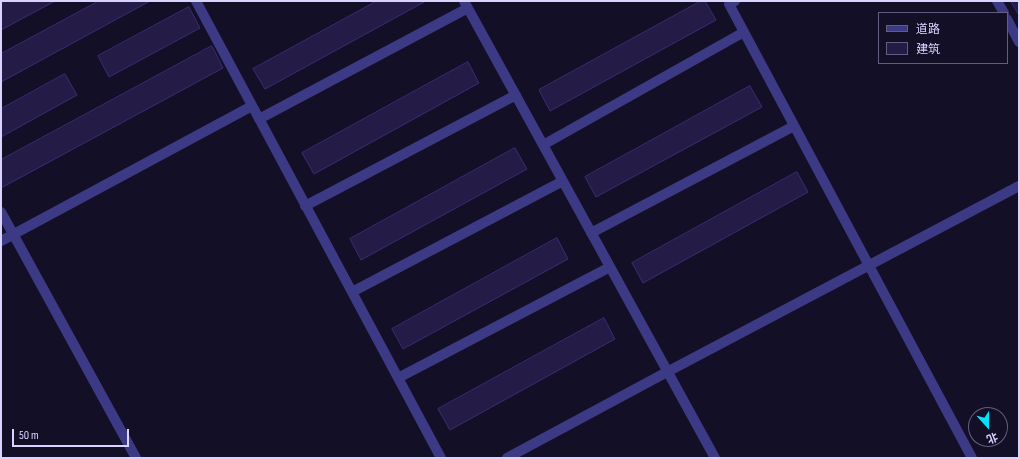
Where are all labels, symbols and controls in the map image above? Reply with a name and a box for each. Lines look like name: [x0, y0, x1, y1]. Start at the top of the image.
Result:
legend: [878, 12, 1008, 64]
text: 道路: [916, 22, 940, 37]
text: 建筑: [916, 42, 940, 57]
north arrow: [968, 407, 1008, 447]
scale bar: [14, 421, 131, 447]
text: 50 m: [19, 428, 39, 443]
text: 北: [985, 430, 1000, 446]

